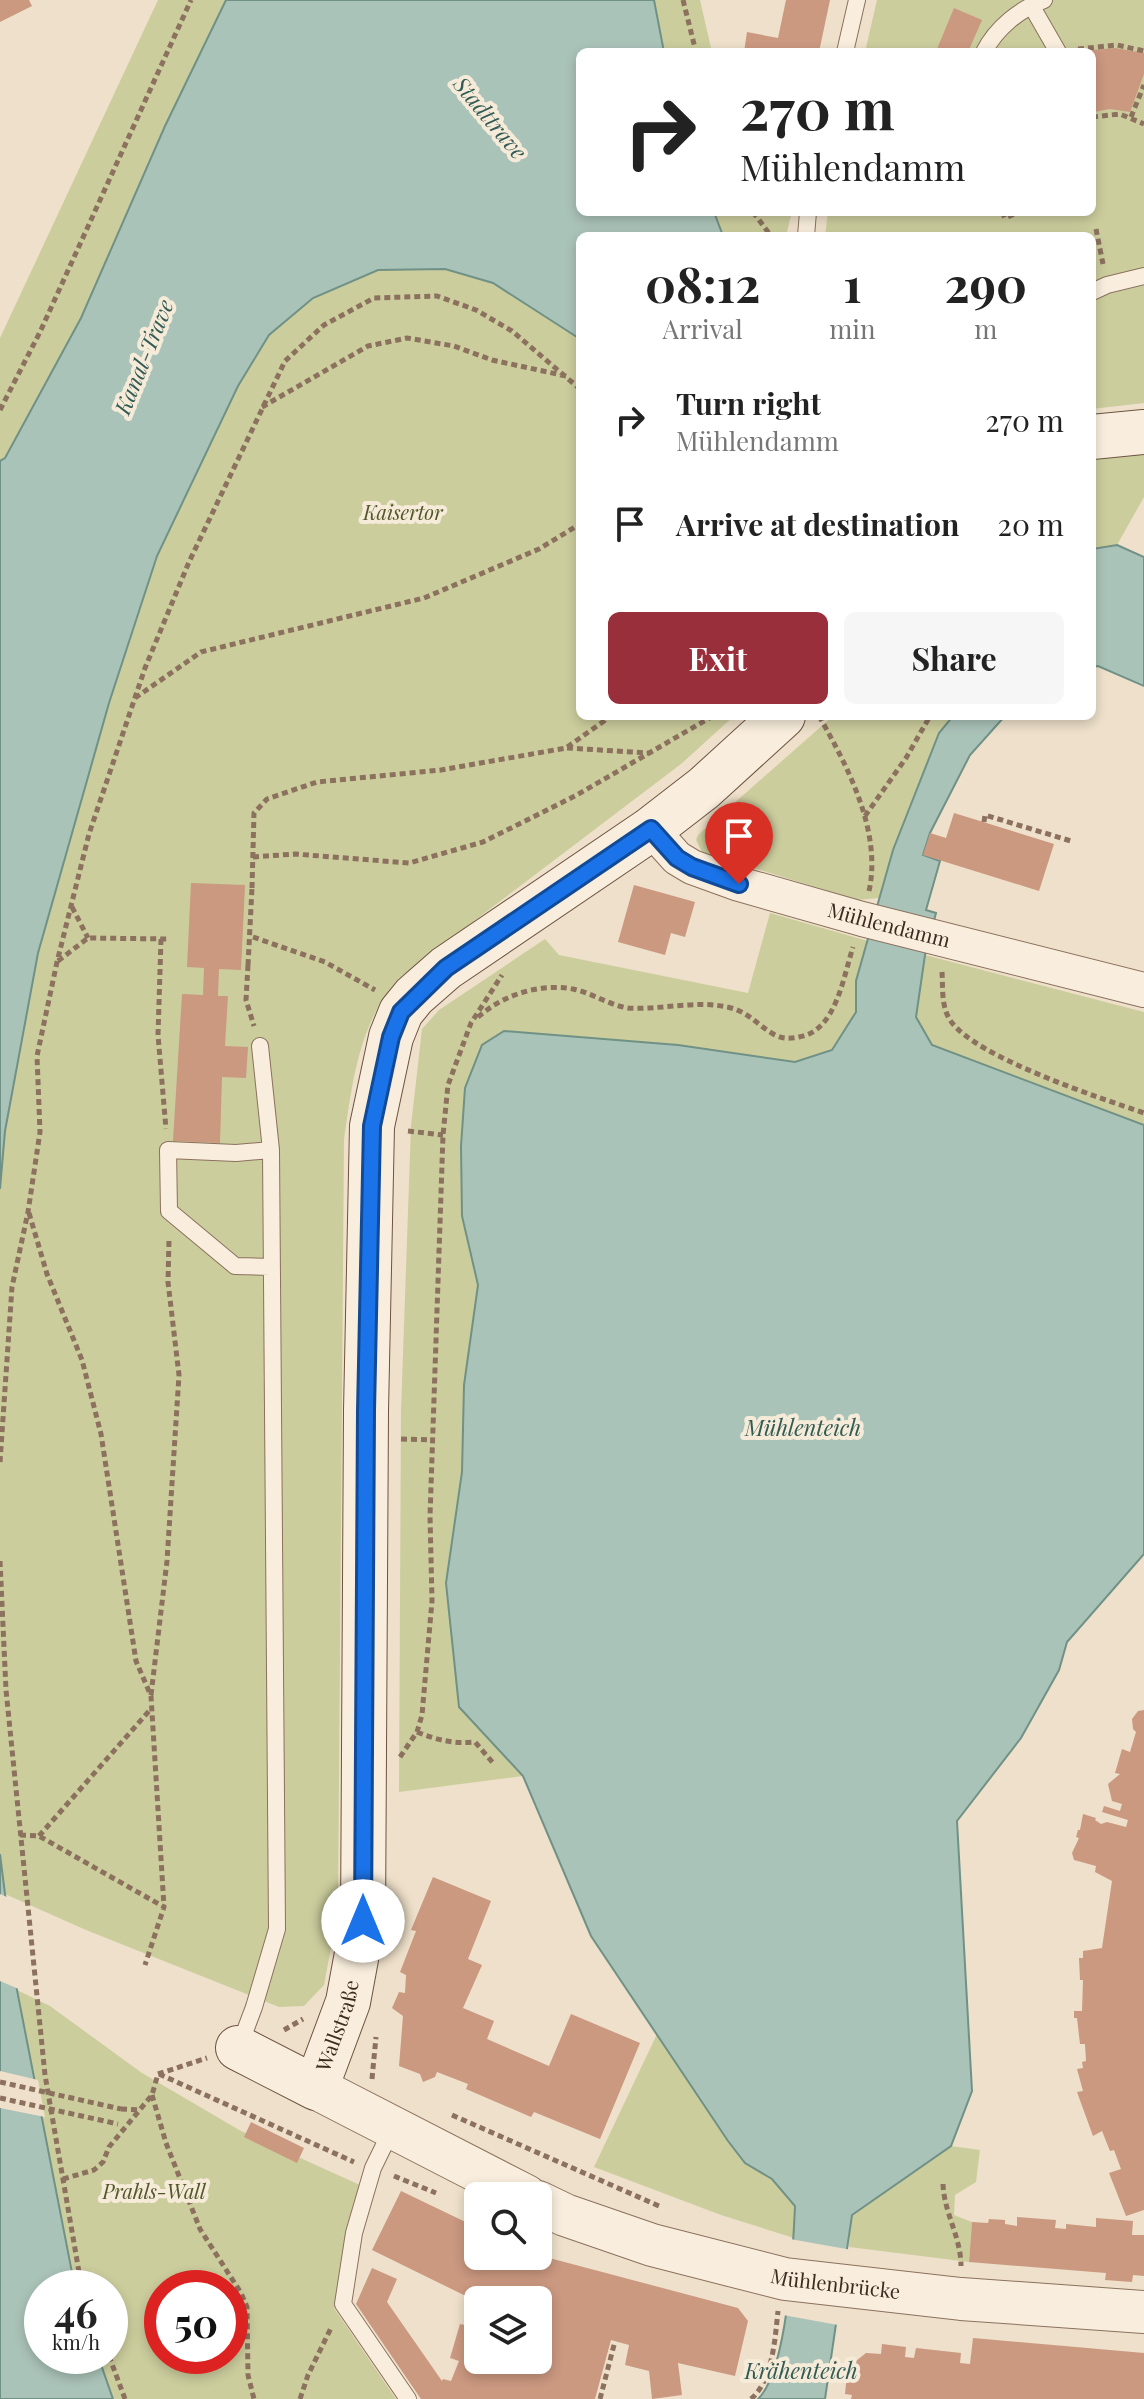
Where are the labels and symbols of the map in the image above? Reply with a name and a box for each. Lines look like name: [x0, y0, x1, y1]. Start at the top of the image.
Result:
water label: Stadttrave: [447, 69, 535, 165]
water label: Kanal-Trave: [106, 294, 180, 419]
park label: Kaisertor: [362, 498, 444, 525]
pin: [705, 802, 773, 884]
street label: Mühlendamm: [825, 895, 954, 953]
water label: Mühlenteich: [744, 1412, 861, 1442]
position arrow: [321, 1879, 405, 1963]
street label: Wallstraße: [308, 1977, 364, 2076]
park label: Prahls-Wall: [102, 2177, 207, 2204]
street label: Mühlenbrücke: [768, 2261, 902, 2304]
speed limit sign: 50: [144, 2270, 248, 2374]
water label: Krähenteich: [743, 2355, 858, 2385]

